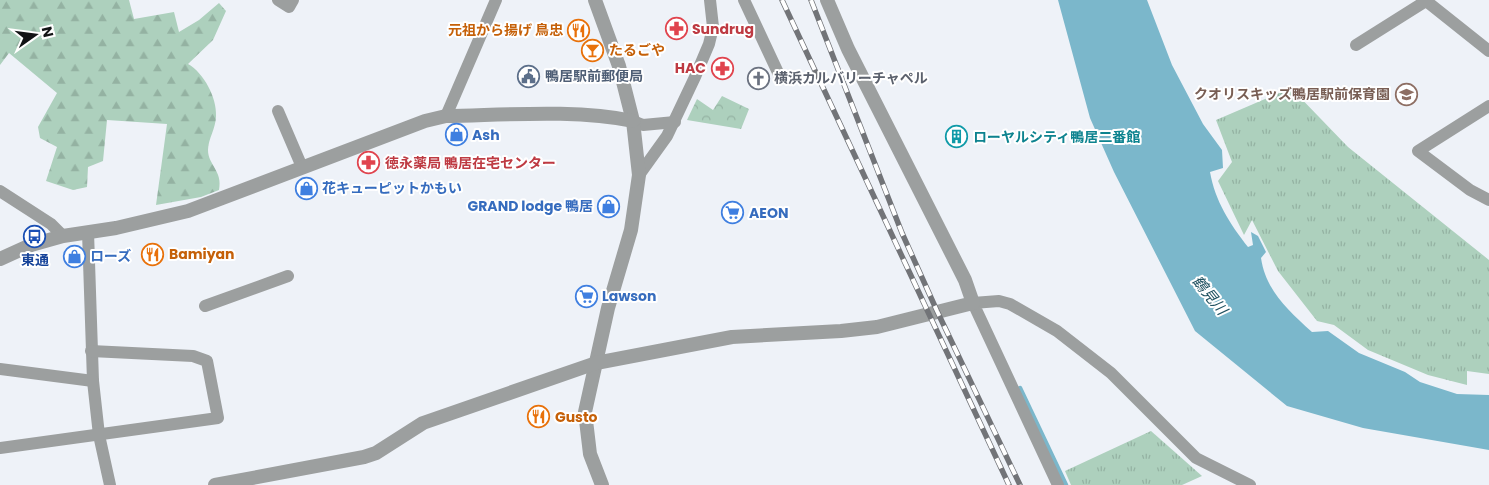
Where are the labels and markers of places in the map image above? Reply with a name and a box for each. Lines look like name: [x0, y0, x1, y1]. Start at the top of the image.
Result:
pharmacy icon: Sundrug: [664, 17, 688, 41]
restaurant icon: 元祖から揚げ 鳥忠: [567, 18, 591, 42]
place label: Sundrug: [692, 19, 754, 39]
place label: 元祖から揚げ 鳥忠: [448, 20, 564, 40]
bar icon: たるごや: [581, 38, 605, 62]
place label: たるごや: [609, 40, 665, 60]
pharmacy icon: HAC: [710, 56, 734, 80]
place label: HAC: [675, 58, 706, 78]
public building icon: 鴨居駅前郵便局: [517, 64, 541, 88]
place label: 鴨居駅前郵便局: [545, 66, 643, 86]
church icon: 横浜カルバリーチャペル: [746, 66, 770, 90]
place label: 横浜カルバリーチャペル: [774, 68, 928, 88]
school or university icon: クオリスキッズ鴨居駅前保育園: [1394, 82, 1418, 106]
place label: クオリスキッズ鴨居駅前保育園: [1194, 84, 1390, 104]
shop icon: Ash: [444, 123, 468, 147]
place label: Ash: [472, 125, 500, 145]
building icon: ローヤルシティ鴨居二番館: [945, 125, 969, 149]
place label: ローヤルシティ鴨居二番館: [973, 127, 1140, 147]
pharmacy icon: 徳永薬局 鴨居在宅センター: [357, 151, 381, 175]
place label: 徳永薬局 鴨居在宅センター: [385, 153, 556, 173]
shop icon: 花キューピットかもい: [294, 176, 318, 200]
place label: 花キューピットかもい: [322, 178, 462, 198]
shop icon: GRAND lodge 鴨居: [597, 194, 621, 218]
place label: GRAND lodge 鴨居: [468, 196, 593, 216]
supermarket icon: AEON: [721, 201, 745, 225]
place label: AEON: [749, 203, 788, 223]
bus stop icon: 東通: [23, 225, 47, 249]
restaurant icon: Bamiyan: [141, 242, 165, 266]
shop icon: ローズ: [62, 244, 86, 268]
place label: Bamiyan: [169, 244, 234, 264]
place label: ローズ: [90, 246, 131, 266]
place label: 東通: [21, 250, 49, 270]
supermarket icon: Lawson: [574, 284, 598, 308]
place label: Lawson: [602, 286, 656, 306]
restaurant icon: Gusto: [527, 405, 551, 429]
place label: Gusto: [555, 407, 598, 427]

